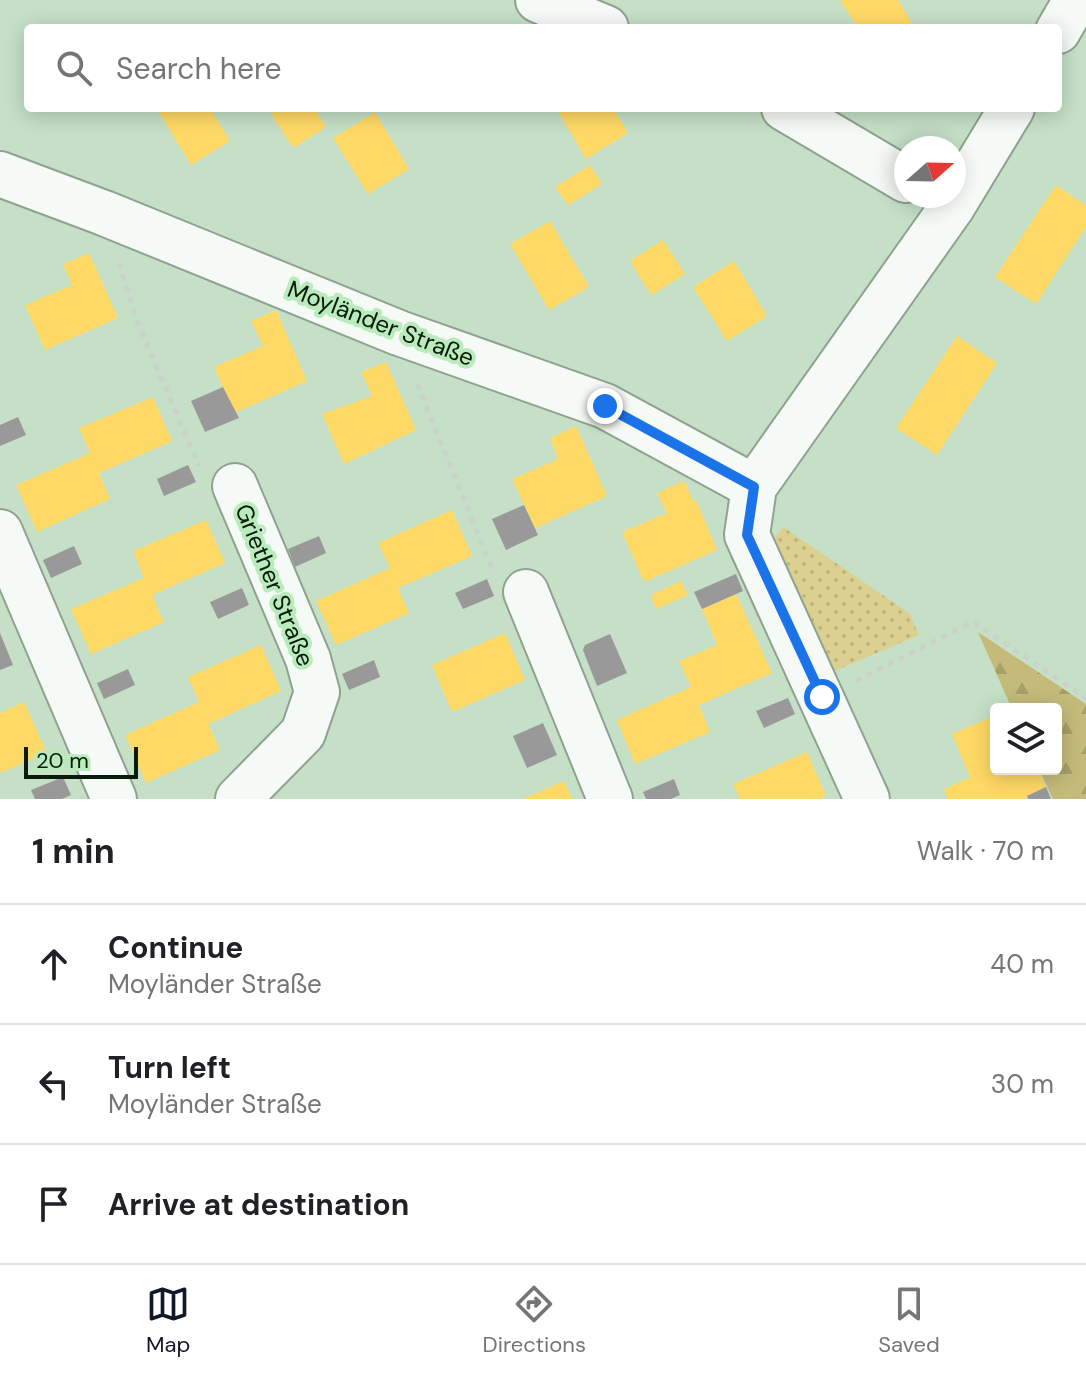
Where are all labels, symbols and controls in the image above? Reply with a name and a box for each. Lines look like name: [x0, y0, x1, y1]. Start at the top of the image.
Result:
search box: [24, 24, 1062, 112]
icon: search: [52, 46, 96, 90]
text: Search here: [116, 49, 282, 88]
north arrow: [894, 136, 966, 208]
street label: Moyländer Straße: [283, 273, 479, 373]
route end: [587, 388, 623, 424]
street label: Griether Straße: [228, 499, 322, 671]
route start: [804, 679, 840, 715]
map controls: [990, 703, 1062, 775]
button: layers: [990, 703, 1062, 775]
scale bar: [24, 743, 138, 779]
text: 20 m: [36, 746, 89, 775]
text: 1 min: [32, 829, 115, 874]
text: Walk · 70 m: [917, 834, 1054, 868]
text: Continue: [108, 928, 243, 967]
icon: ahead: [32, 942, 76, 986]
text: 40 m: [990, 947, 1054, 981]
text: Moyländer Straße: [108, 967, 322, 1001]
text: Turn left: [108, 1048, 231, 1087]
icon: left: [32, 1062, 76, 1106]
text: 30 m: [991, 1067, 1054, 1101]
text: Moyländer Straße: [108, 1087, 322, 1121]
icon: arrive: [32, 1182, 76, 1226]
text: Arrive at destination: [108, 1185, 409, 1224]
tab: Map: [146, 1282, 190, 1359]
tab: Directions: [483, 1282, 586, 1359]
tab: Saved: [878, 1282, 940, 1359]

